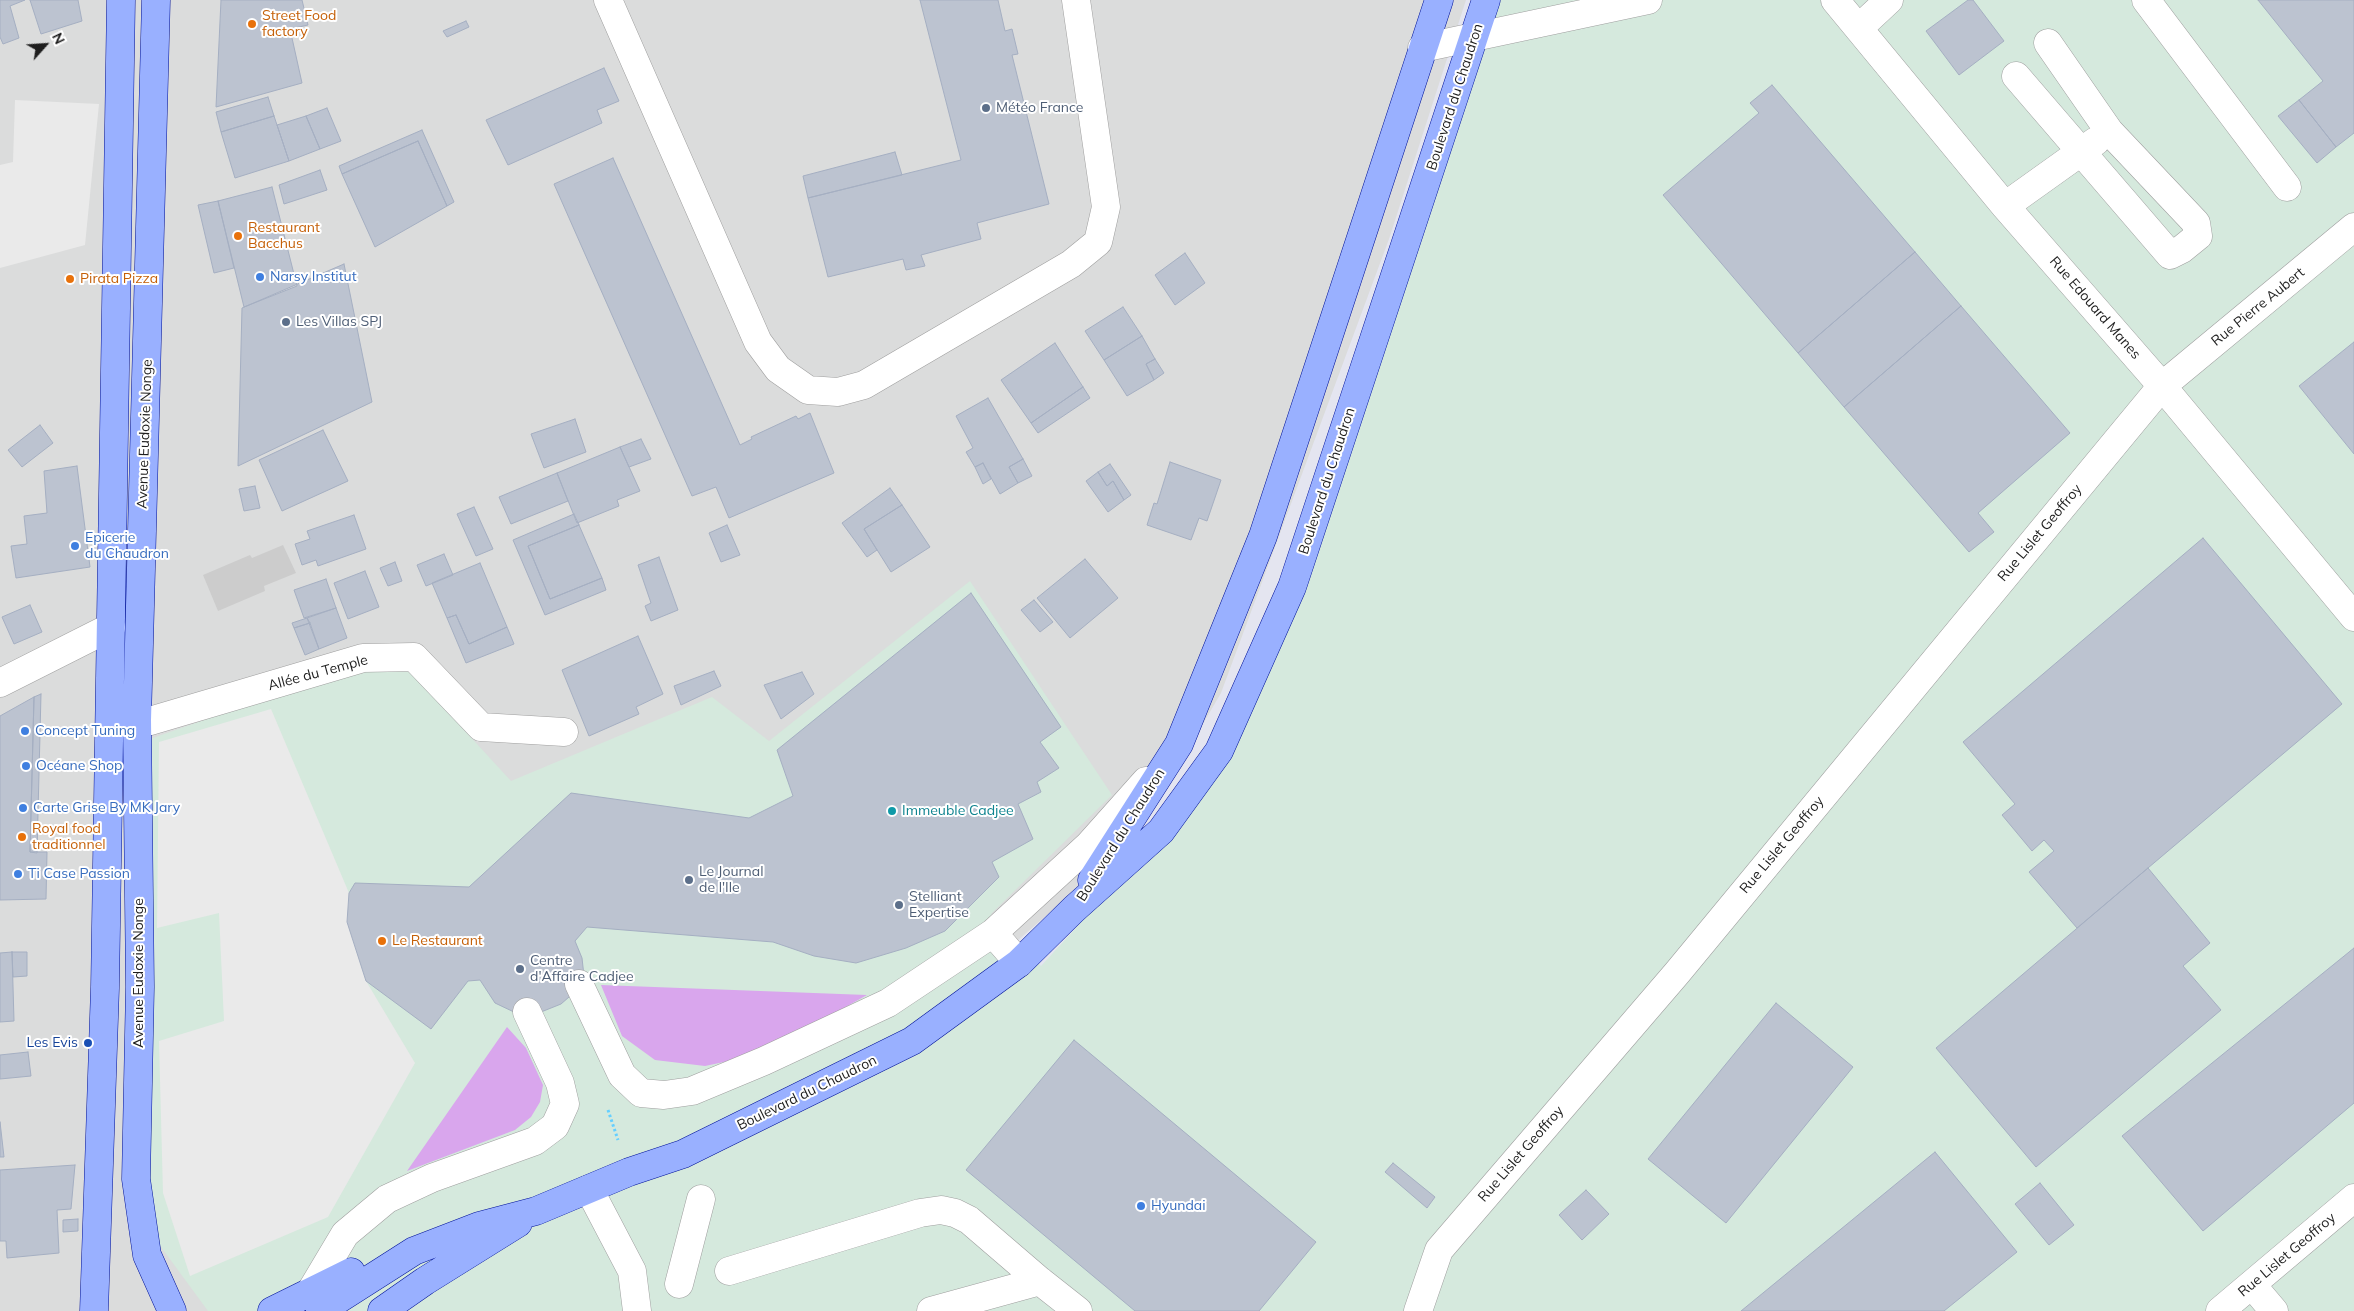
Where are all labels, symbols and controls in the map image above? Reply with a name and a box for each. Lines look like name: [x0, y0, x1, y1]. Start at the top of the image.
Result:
place label: Street Food factory: [262, 8, 336, 40]
marker: Street Food factory: [246, 18, 258, 30]
north arrow: [20, 20, 70, 70]
street label: Boulevard du Chaudron: [1423, 22, 1487, 172]
text: N: [48, 30, 69, 47]
place label: Météo France: [996, 100, 1083, 116]
marker: Météo France: [980, 102, 992, 114]
place label: Restaurant Bacchus: [248, 220, 320, 252]
marker: Restaurant Bacchus: [232, 230, 244, 242]
street label: Rue Edouard Manes: [2046, 253, 2144, 363]
street label: Rue Pierre Aubert: [2208, 264, 2308, 350]
place label: Narsy Institut: [270, 269, 357, 285]
place label: Pirata Pizza: [80, 271, 158, 287]
marker: Narsy Institut: [254, 271, 266, 283]
marker: Pirata Pizza: [64, 273, 76, 285]
place label: Les Villas SPJ: [296, 314, 382, 330]
marker: Les Villas SPJ: [280, 316, 292, 328]
street label: Avenue Eudoxie Nonge: [134, 359, 156, 509]
street label: Boulevard du Chaudron: [1295, 406, 1359, 556]
street label: Rue Lislet Geoffroy: [1994, 481, 2086, 585]
place label: Epicerie du Chaudron: [85, 530, 169, 562]
marker: Epicerie du Chaudron: [69, 540, 81, 552]
street label: Allée du Temple: [266, 652, 370, 694]
place label: Concept Tuning: [35, 723, 135, 739]
marker: Concept Tuning: [19, 725, 31, 737]
place label: Océane Shop: [36, 758, 122, 774]
marker: Océane Shop: [20, 760, 32, 772]
street label: Boulevard du Chaudron: [1073, 766, 1169, 904]
street label: Rue Lislet Geoffroy: [1736, 793, 1828, 897]
place label: Carte Grise By MK Jary: [33, 800, 180, 816]
marker: Carte Grise By MK Jary: [17, 802, 29, 814]
place label: Immeuble Cadjee: [902, 803, 1014, 819]
marker: Immeuble Cadjee: [886, 805, 898, 817]
place label: Royal food traditionnel: [32, 821, 106, 854]
marker: Royal food traditionnel: [16, 831, 28, 843]
place label: Le Journal de l'Ile: [699, 864, 764, 896]
place label: Ti Case Passion: [28, 866, 130, 882]
marker: Ti Case Passion: [12, 868, 24, 880]
marker: Le Journal de l'Ile: [683, 874, 695, 886]
place label: Stelliant Expertise: [909, 889, 969, 922]
street label: Avenue Eudoxie Nonge: [131, 898, 147, 1048]
marker: Stelliant Expertise: [893, 899, 905, 911]
place label: Le Restaurant: [392, 933, 483, 949]
marker: Le Restaurant: [376, 935, 388, 947]
place label: Centre d'Affaire Cadjee: [530, 953, 634, 986]
marker: Centre d'Affaire Cadjee: [514, 963, 526, 975]
place label: Les Evis: [26, 1035, 78, 1051]
marker: Les Evis: [82, 1037, 94, 1049]
street label: Boulevard du Chaudron: [734, 1052, 880, 1134]
street label: Rue Lislet Geoffroy: [1475, 1103, 1567, 1205]
place label: Hyundai: [1151, 1198, 1206, 1214]
marker: Hyundai: [1135, 1200, 1147, 1212]
street label: Rue Lislet Geoffroy: [2235, 1209, 2339, 1301]

